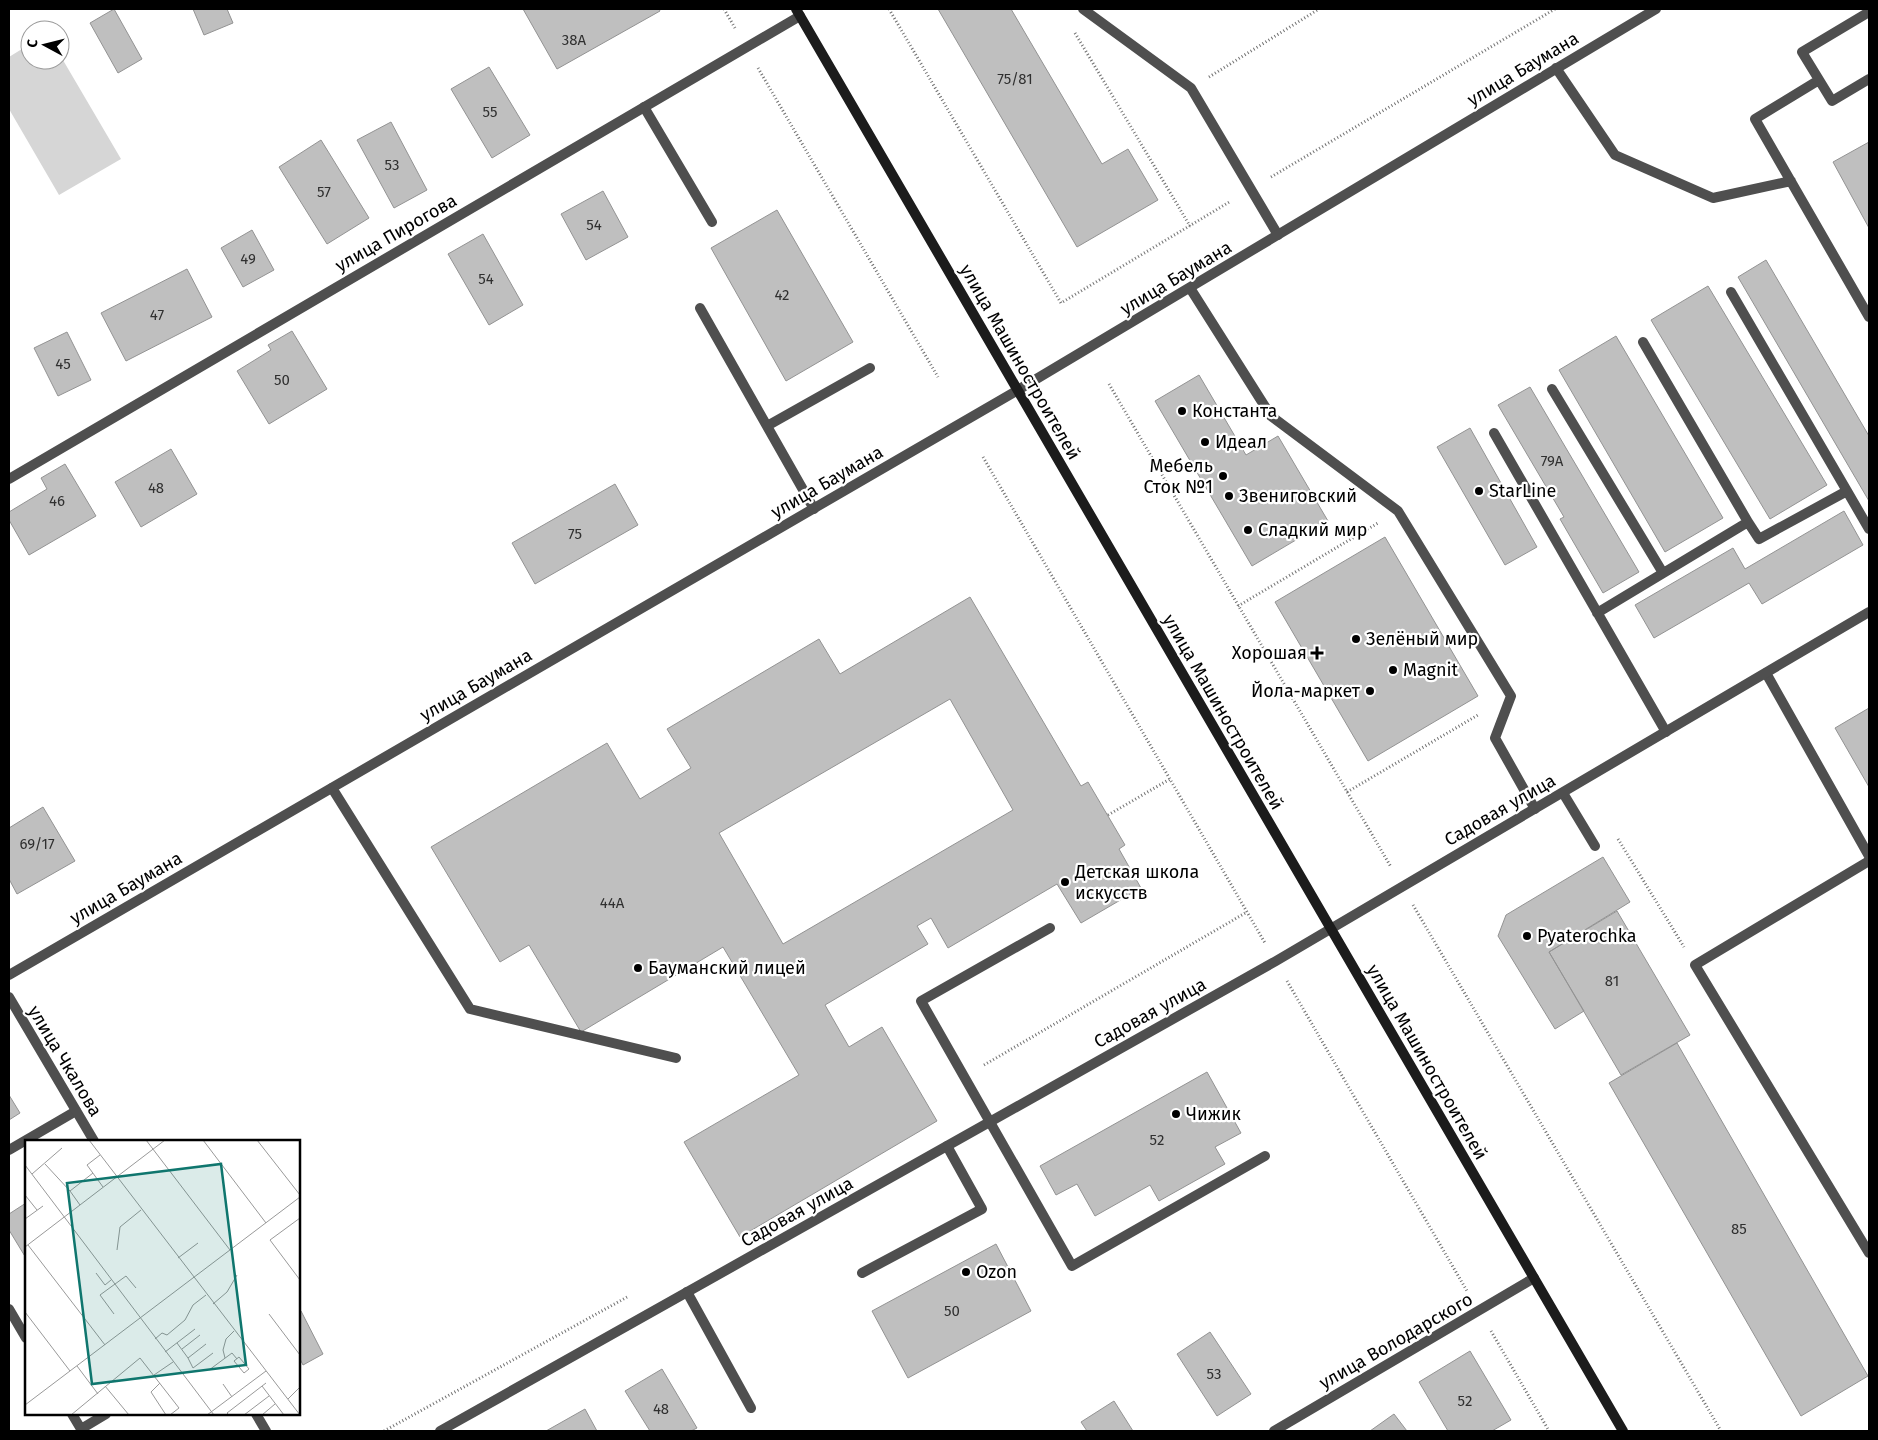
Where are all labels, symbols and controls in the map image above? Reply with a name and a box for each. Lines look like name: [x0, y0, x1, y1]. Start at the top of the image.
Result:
north arrow: [20, 20, 70, 70]
street label: улица Баумана: [1463, 27, 1583, 111]
house number: 38А: [562, 31, 587, 49]
text: С: [24, 38, 42, 49]
house number: 75/81: [997, 70, 1033, 88]
house number: 55: [483, 103, 497, 121]
house number: 53: [385, 156, 399, 174]
house number: 57: [317, 183, 331, 201]
street label: улица Пирогова: [331, 189, 461, 277]
house number: 54: [586, 216, 602, 234]
street label: улица Баумана: [1116, 236, 1236, 320]
house number: 49: [240, 250, 256, 268]
street label: улица Машиностроителей: [955, 260, 1085, 464]
house number: 54: [478, 270, 494, 288]
house number: 42: [774, 286, 790, 304]
house number: 47: [150, 306, 164, 324]
house number: 45: [55, 355, 71, 373]
house number: 50: [274, 371, 290, 389]
place label: Константа: [1192, 400, 1277, 422]
marker: Константа: [1176, 405, 1188, 417]
place label: Идеал: [1215, 431, 1267, 453]
marker: Идеал: [1199, 436, 1211, 448]
street label: улица Баумана: [767, 441, 887, 523]
house number: 79А: [1541, 452, 1564, 470]
place label: Мебель Сток №1: [1144, 455, 1213, 498]
marker: Мебель Сток №1: [1217, 470, 1229, 482]
house number: 48: [148, 479, 164, 497]
place label: StarLine: [1489, 480, 1556, 502]
place label: Звениговский: [1239, 485, 1357, 507]
marker: StarLine: [1473, 485, 1485, 497]
marker: Звениговский: [1223, 490, 1235, 502]
house number: 46: [49, 492, 65, 510]
place label: Сладкий мир: [1258, 519, 1368, 541]
marker: Сладкий мир: [1242, 524, 1254, 536]
house number: 75: [568, 525, 582, 543]
street label: улица Машиностроителей: [1158, 610, 1288, 814]
place label: Зелёный мир: [1366, 628, 1478, 650]
marker: Зелёный мир: [1350, 633, 1362, 645]
place label: Хорошая: [1232, 642, 1307, 664]
street label: улица Баумана: [416, 644, 536, 726]
marker: Хорошая: [1311, 647, 1323, 659]
place label: Magnit: [1403, 659, 1459, 681]
marker: Magnit: [1387, 664, 1399, 676]
place label: Йола-маркет: [1251, 680, 1361, 702]
marker: Йола-маркет: [1364, 685, 1376, 697]
street label: Садовая улица: [1440, 769, 1560, 851]
house number: 69/17: [19, 835, 55, 853]
street label: улица Баумана: [66, 847, 186, 929]
place label: Детская школа искусств: [1074, 861, 1199, 904]
marker: Детская школа искусств: [1059, 876, 1071, 888]
house number: 44А: [600, 894, 625, 912]
place label: Pyaterochka: [1537, 925, 1637, 947]
marker: Pyaterochka: [1521, 930, 1533, 942]
place label: Бауманский лицей: [648, 957, 806, 979]
street label: улица Машиностроителей: [1362, 960, 1492, 1164]
marker: Бауманский лицей: [632, 962, 644, 974]
house number: 81: [1605, 972, 1619, 990]
street label: Садовая улица: [1090, 973, 1210, 1053]
street label: улица Чкалова: [23, 1002, 107, 1120]
place label: Чижик: [1186, 1103, 1242, 1125]
marker: Чижик: [1170, 1108, 1182, 1120]
house number: 52: [1150, 1131, 1164, 1149]
inset map: [25, 1140, 300, 1415]
street label: Садовая улица: [737, 1172, 857, 1252]
house number: 85: [1731, 1220, 1747, 1238]
place label: Ozon: [976, 1261, 1017, 1283]
marker: Ozon: [960, 1266, 972, 1278]
street label: улица Володарского: [1315, 1288, 1477, 1394]
house number: 50: [944, 1302, 960, 1320]
house number: 53: [1207, 1365, 1221, 1383]
house number: 52: [1458, 1392, 1472, 1410]
house number: 48: [653, 1400, 669, 1418]

